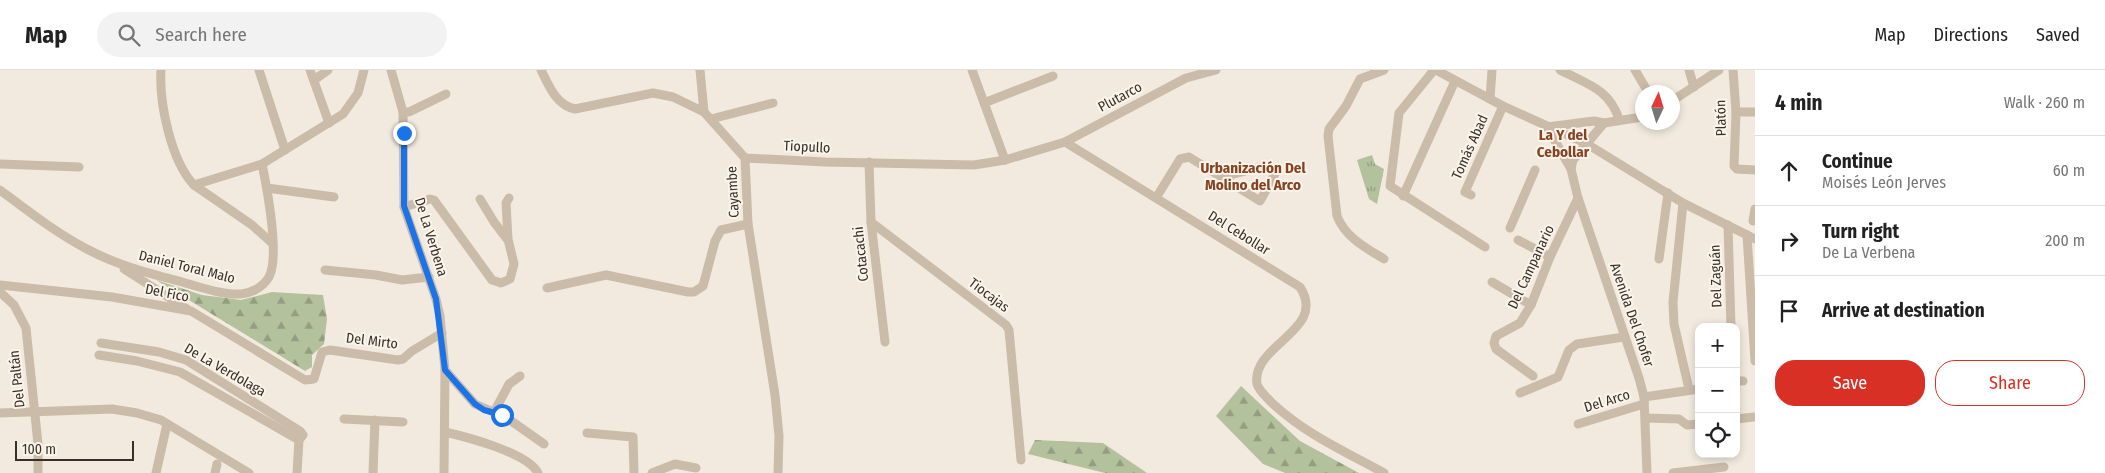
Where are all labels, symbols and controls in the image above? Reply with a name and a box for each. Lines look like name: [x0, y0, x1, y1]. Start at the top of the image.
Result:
search box: [97, 12, 447, 57]
text: Map: [25, 21, 67, 49]
icon: search: [115, 21, 143, 49]
text: Search here: [155, 23, 247, 46]
text: Map: [1874, 24, 1906, 46]
text: Directions: [1934, 24, 2008, 46]
text: Saved: [2036, 24, 2080, 46]
street label: Plutarco: [1095, 78, 1145, 116]
north arrow: [1635, 85, 1680, 130]
text: 4 min: [1775, 90, 1823, 116]
text: Walk · 260 m: [2004, 93, 2085, 112]
street label: Platón: [1712, 99, 1730, 137]
street label: Tomás Abad: [1448, 112, 1492, 182]
route end: [393, 122, 416, 145]
district label: La Y del Cebollar: [1537, 126, 1590, 161]
street label: Tiopullo: [783, 137, 831, 157]
text: Continue: [1822, 150, 1893, 173]
icon: ahead: [1775, 157, 1803, 185]
district label: Urbanización Del Molino del Arco: [1200, 159, 1306, 194]
text: 60 m: [2053, 161, 2085, 180]
street label: Cayambe: [723, 166, 743, 218]
text: Moisés León Jerves: [1822, 173, 1946, 192]
street label: De La Verbena: [411, 195, 451, 279]
street label: Del Cebollar: [1205, 207, 1273, 259]
text: Turn right: [1822, 220, 1899, 243]
street label: Del Campanario: [1504, 222, 1558, 312]
street label: Cotacachi: [850, 226, 872, 282]
icon: right: [1775, 227, 1803, 255]
text: 200 m: [2045, 231, 2085, 250]
text: De La Verbena: [1822, 243, 1915, 262]
street label: Del Zaguán: [1706, 244, 1726, 308]
street label: Daniel Toral Malo: [137, 247, 237, 287]
street label: Avenida Del Chofer: [1606, 261, 1658, 369]
street label: Tiocajas: [965, 274, 1013, 316]
street label: Del Fico: [144, 280, 190, 306]
icon: arrive: [1775, 297, 1803, 325]
text: Arrive at destination: [1822, 299, 1985, 322]
map controls: [1695, 323, 1740, 458]
button: +: [1695, 323, 1740, 368]
street label: Del Mirto: [345, 329, 399, 353]
street label: De La Verdolaga: [181, 340, 269, 400]
street label: Del Paltán: [6, 349, 28, 409]
button: Save: [1775, 360, 1925, 406]
button: Share: [1935, 360, 2085, 406]
button: −: [1695, 368, 1740, 413]
street label: Del Arco: [1582, 386, 1632, 416]
route start: [491, 404, 514, 427]
button: locate: [1695, 413, 1740, 458]
scale bar: [15, 438, 134, 461]
text: 100 m: [22, 441, 56, 458]

